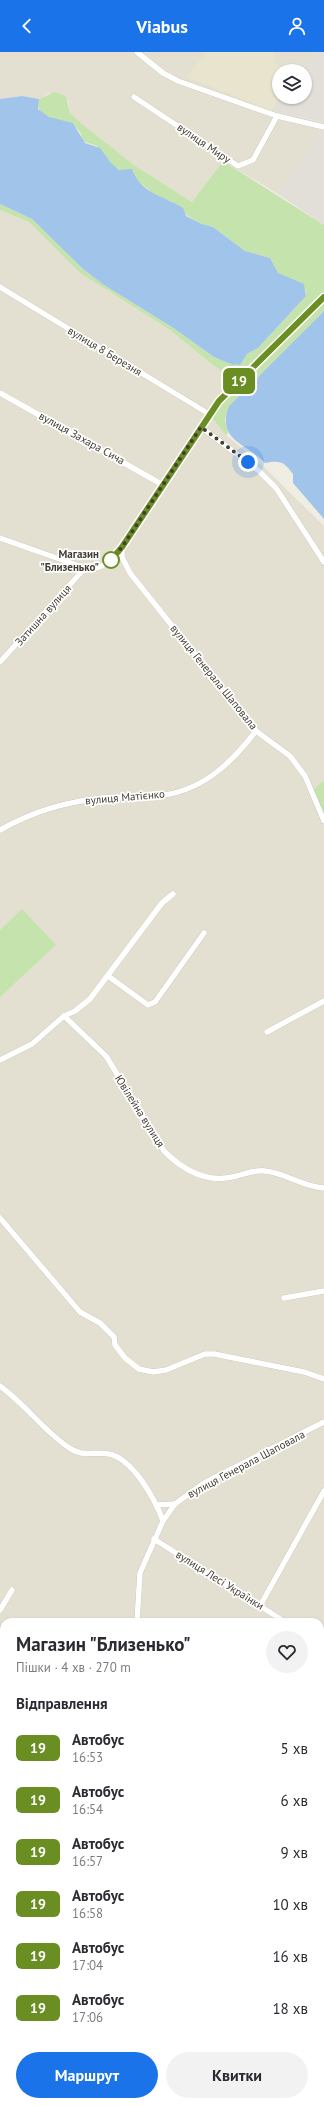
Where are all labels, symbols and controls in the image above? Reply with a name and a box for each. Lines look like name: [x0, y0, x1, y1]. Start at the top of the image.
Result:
icon: back: [16, 15, 38, 37]
text: Viabus: [136, 15, 188, 38]
icon: person: [286, 15, 308, 37]
map controls: [272, 64, 312, 104]
button: layers: [272, 64, 312, 104]
street label: вулиця Миру: [174, 120, 234, 167]
street label: вулиця 8 Березня: [65, 323, 145, 379]
line badge: 19: [221, 368, 257, 394]
text: 19: [231, 372, 247, 390]
street label: вулиця Захара Сича: [37, 409, 127, 467]
your location: [238, 452, 258, 472]
place label: Магазин "Близенько": [40, 547, 99, 574]
marker: Магазин "Близенько": [102, 551, 120, 569]
street label: Затишна вулиця: [12, 582, 74, 648]
street label: вулиця Генерала Шаповала: [167, 622, 261, 732]
street label: вулиця Матієнко: [85, 787, 165, 807]
street label: Ювілейна вулиця: [112, 1072, 168, 1150]
street label: вулиця Генерала Шаповала: [185, 1427, 307, 1501]
street label: вулиця Лесі Українки: [173, 1547, 267, 1613]
button: heart: [266, 1631, 308, 1673]
text: Магазин "Близенько": [16, 1632, 191, 1656]
text: Пішки · 4 хв · 270 m: [16, 1659, 131, 1676]
text: Відправлення: [16, 1694, 108, 1713]
text: Автобус: [72, 1730, 124, 1749]
text: 19: [30, 1739, 46, 1757]
text: 5 хв: [281, 1739, 308, 1758]
text: 16:53: [72, 1749, 103, 1766]
text: Автобус: [72, 1782, 124, 1801]
text: 19: [30, 1791, 46, 1809]
text: 6 хв: [281, 1791, 308, 1810]
text: 16:54: [72, 1801, 103, 1818]
text: Автобус: [72, 1834, 124, 1853]
text: 19: [30, 1843, 46, 1861]
text: 9 хв: [281, 1843, 308, 1862]
text: 16:57: [72, 1853, 103, 1870]
text: Автобус: [72, 1886, 124, 1905]
text: 19: [30, 1895, 46, 1913]
text: 10 хв: [272, 1895, 308, 1914]
text: 16:58: [72, 1905, 103, 1922]
text: Автобус: [72, 1938, 124, 1957]
text: 19: [30, 1947, 46, 1965]
text: 16 хв: [272, 1947, 308, 1966]
text: 17:04: [72, 1957, 103, 1974]
text: Автобус: [72, 1990, 124, 2009]
text: 19: [30, 1999, 46, 2017]
text: 18 хв: [272, 1999, 308, 2018]
text: 17:06: [72, 2009, 103, 2026]
button: Маршрут: [16, 2052, 158, 2098]
button: Квитки: [166, 2052, 308, 2098]

